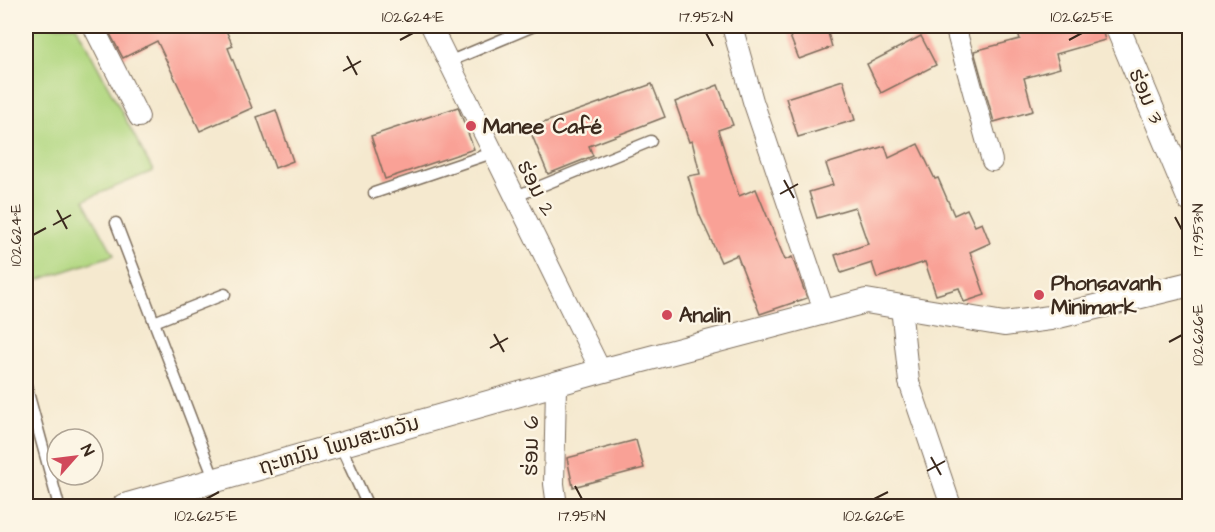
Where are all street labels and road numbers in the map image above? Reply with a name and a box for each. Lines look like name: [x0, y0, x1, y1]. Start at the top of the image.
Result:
street label: ຮ່ອມ 3: [1121, 64, 1171, 129]
street label: ຮ່ອມ 2: [510, 155, 562, 221]
street label: ຖະຫນົນ ໂພນສະຫວັນ: [255, 408, 423, 482]
street label: ຮ່ອມ 6: [516, 416, 546, 476]

